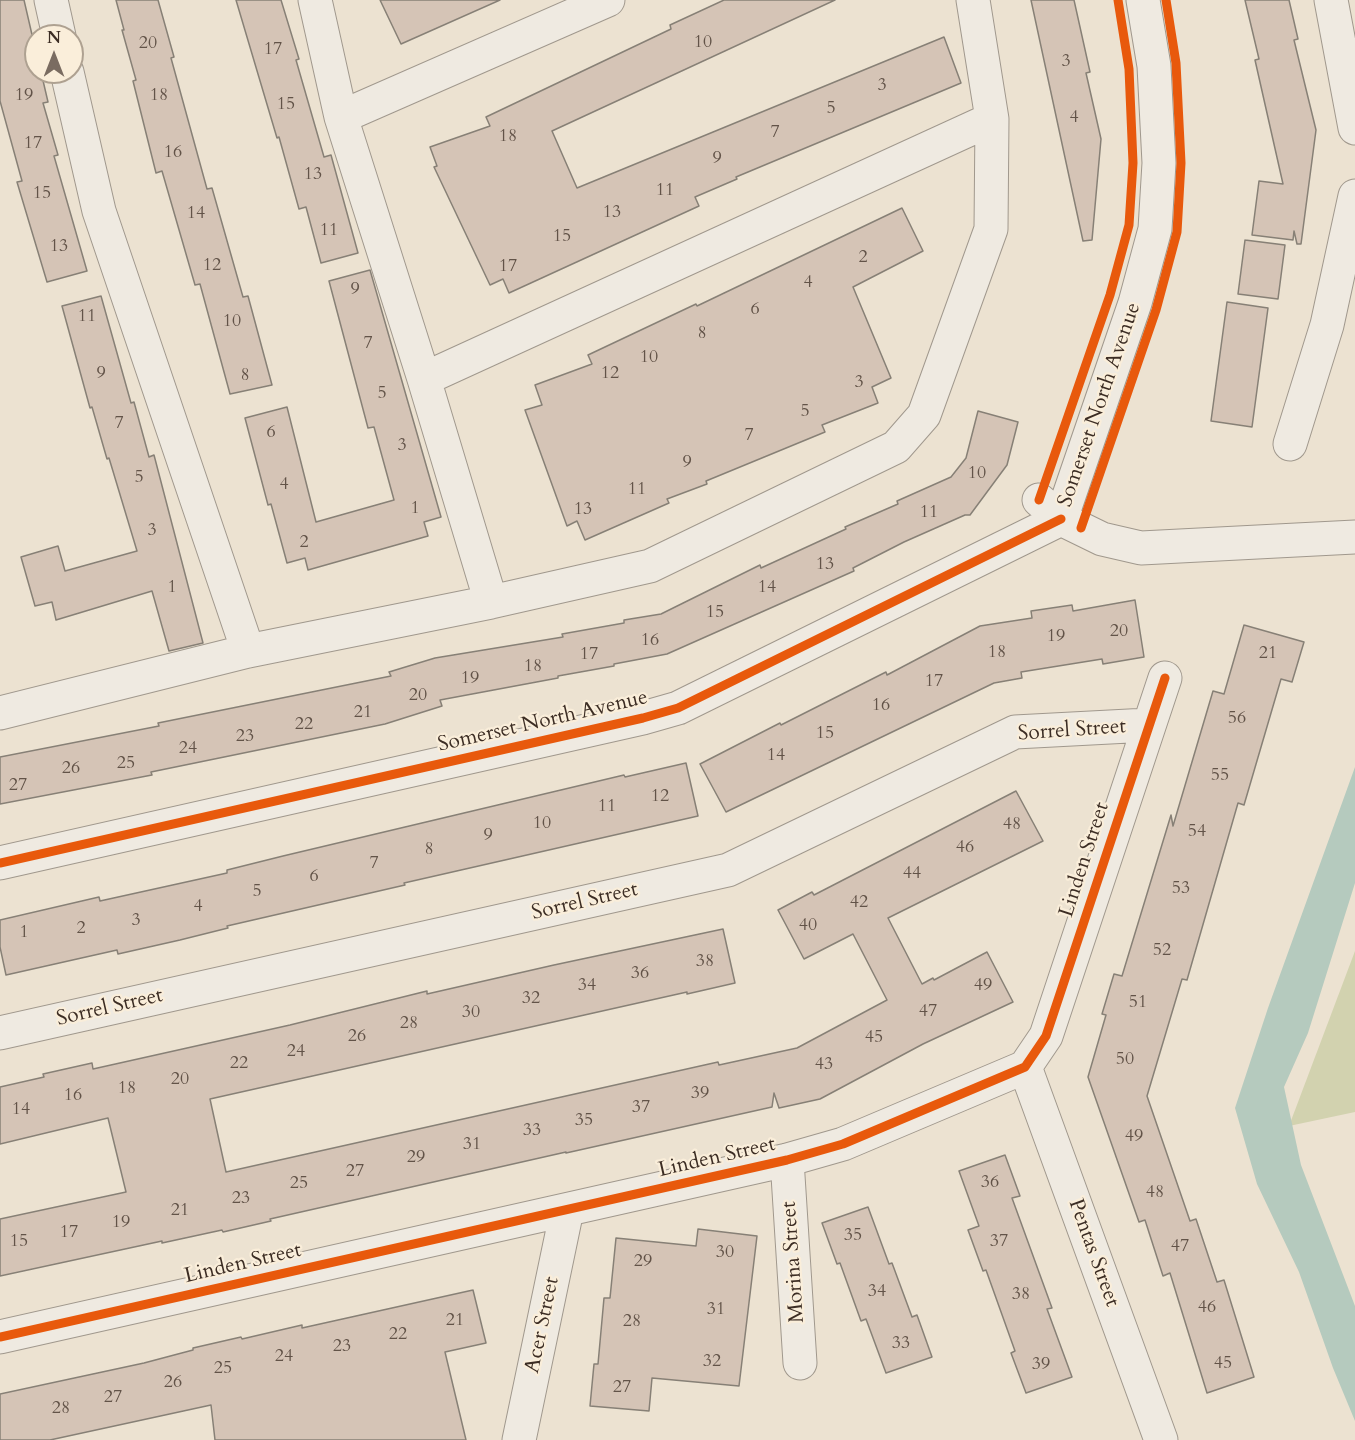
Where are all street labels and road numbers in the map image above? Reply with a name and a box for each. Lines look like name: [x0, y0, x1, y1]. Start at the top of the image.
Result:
street label: Somerset North Avenue: [1053, 299, 1147, 511]
street label: Somerset North Avenue: [436, 686, 650, 758]
street label: Sorrel Street: [1017, 715, 1127, 747]
street label: Linden Street: [1055, 799, 1115, 921]
street label: Sorrel Street: [529, 878, 641, 926]
street label: Sorrel Street: [54, 984, 166, 1032]
street label: Linden Street: [656, 1132, 778, 1184]
street label: Pentas Street: [1062, 1196, 1124, 1310]
street label: Morina Street: [777, 1200, 811, 1324]
street label: Linden Street: [182, 1238, 304, 1290]
street label: Acer Street: [521, 1275, 565, 1375]

